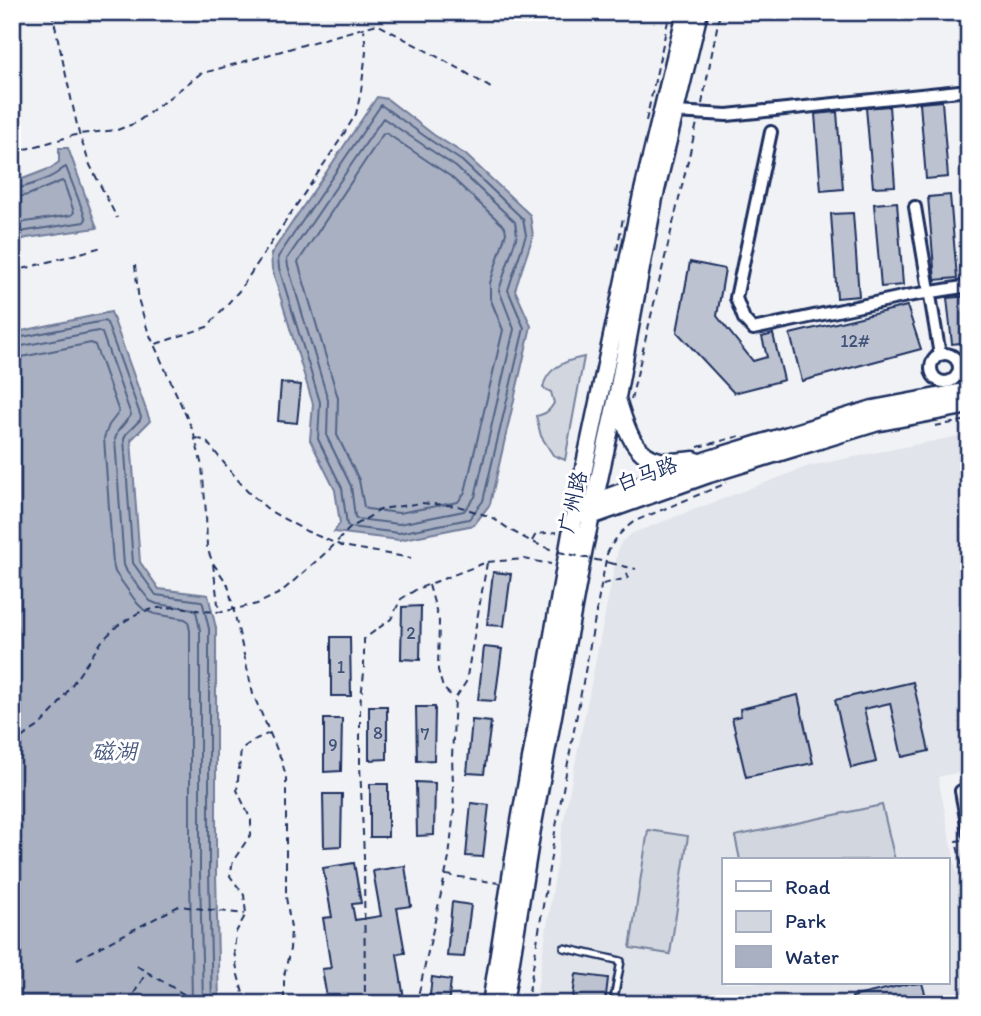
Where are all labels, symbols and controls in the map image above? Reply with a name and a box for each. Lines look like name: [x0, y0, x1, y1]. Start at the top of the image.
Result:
house number: 12#: [840, 330, 870, 352]
street label: 白马路: [613, 451, 681, 496]
street label: 广州路: [553, 468, 592, 535]
house number: 2: [406, 622, 416, 644]
house number: 1: [337, 656, 345, 678]
house number: 8: [373, 722, 383, 744]
house number: 7: [421, 723, 430, 745]
house number: 9: [328, 734, 338, 756]
water label: 磁湖: [91, 737, 139, 765]
legend: [722, 858, 950, 984]
text: Road: [785, 874, 831, 899]
text: Park: [785, 908, 827, 933]
text: Water: [785, 944, 839, 969]

